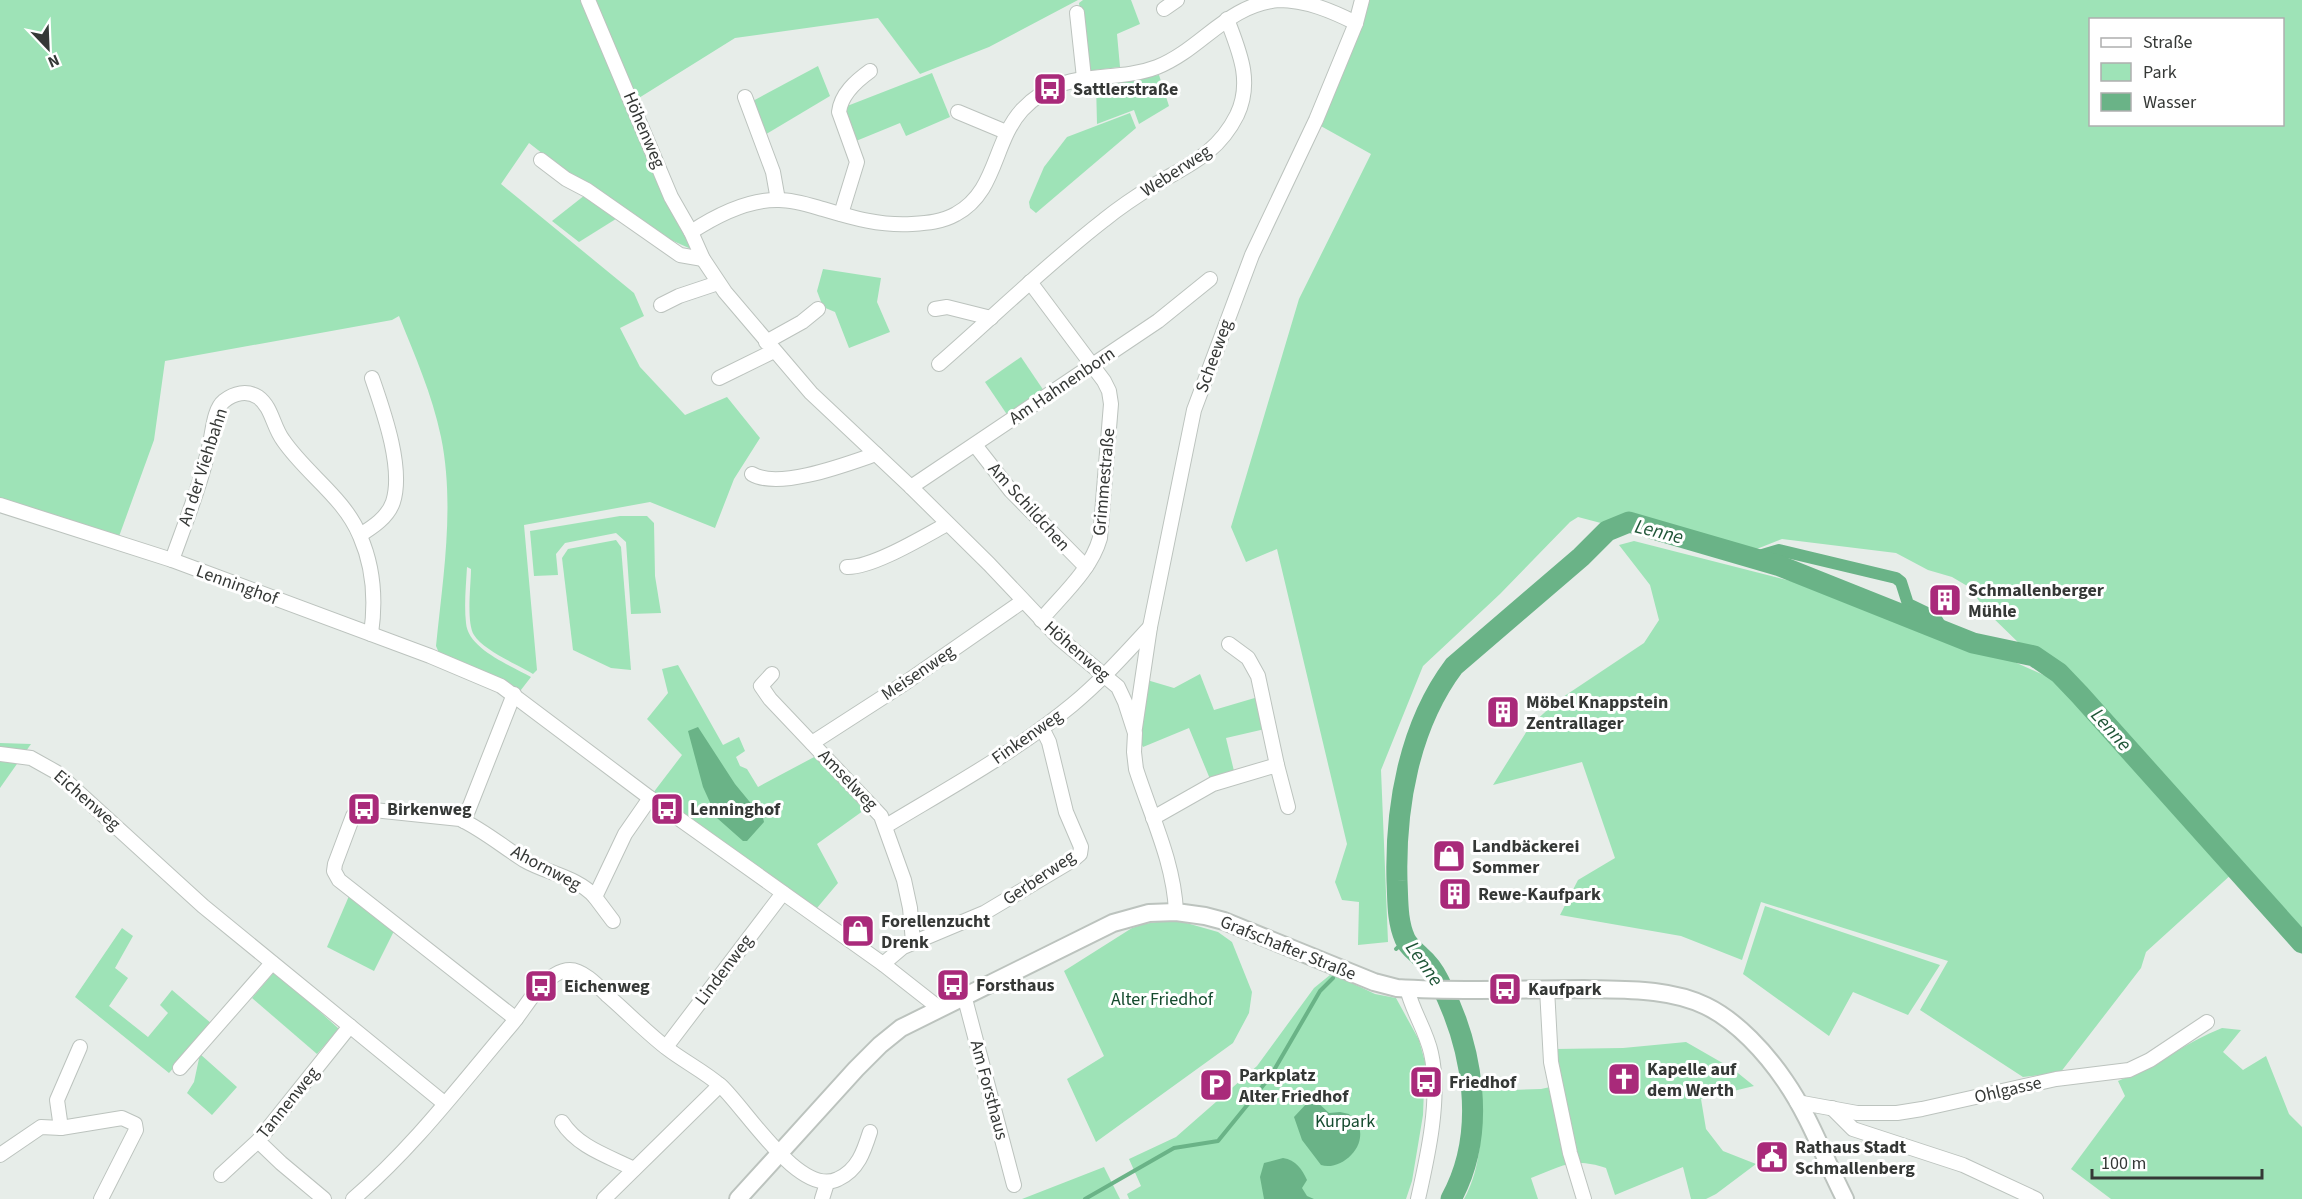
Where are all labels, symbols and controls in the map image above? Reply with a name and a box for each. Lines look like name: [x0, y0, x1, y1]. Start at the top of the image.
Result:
north arrow: [18, 18, 78, 78]
legend: [2089, 18, 2284, 126]
text: Straße: [2143, 30, 2193, 55]
text: N: [44, 49, 63, 73]
text: Park: [2143, 60, 2177, 85]
bus stop icon: Sattlerstraße: [1032, 71, 1068, 107]
place label: Sattlerstraße: [1073, 77, 1178, 102]
street label: Höhenweg: [617, 88, 671, 172]
text: Wasser: [2143, 90, 2197, 115]
street label: Weberweg: [1136, 139, 1216, 203]
street label: Scheeweg: [1189, 316, 1239, 396]
street label: Am Hahnenborn: [1004, 341, 1120, 431]
street label: An der Viehbahn: [172, 405, 234, 529]
street label: Grimmestraße: [1087, 427, 1121, 537]
street label: Am Schildchen: [982, 457, 1076, 557]
water label: Lenne: [1632, 512, 1686, 552]
street label: Lenninghof: [193, 559, 282, 612]
place label: Schmallenberger Mühle: [1968, 578, 2105, 624]
building icon: Schmallenberger Mühle: [1927, 582, 1963, 618]
street label: Höhenweg: [1038, 615, 1116, 687]
street label: Meisenweg: [876, 639, 960, 707]
place label: Möbel Knappstein Zentrallager: [1526, 690, 1668, 736]
building icon: Möbel Knappstein Zentrallager: [1485, 694, 1521, 730]
water label: Lenne: [2084, 702, 2138, 758]
street label: Finkenweg: [987, 703, 1067, 771]
street label: Amselweg: [812, 744, 884, 816]
street label: Eichenweg: [48, 764, 126, 836]
bus stop icon: Birkenweg: [346, 791, 382, 827]
bus stop icon: Lenninghof: [649, 791, 685, 827]
place label: Birkenweg: [387, 797, 472, 822]
place label: Lenninghof: [690, 797, 781, 822]
place label: Landbäckerei Sommer: [1472, 834, 1579, 880]
shop icon: Landbäckerei Sommer: [1431, 838, 1467, 874]
street label: Ahornweg: [507, 839, 585, 897]
street label: Gerberweg: [998, 845, 1080, 911]
building icon: Rewe-Kaufpark: [1437, 876, 1473, 912]
place label: Rewe-Kaufpark: [1478, 882, 1601, 907]
place label: Forellenzucht Drenk: [881, 909, 990, 955]
street label: Grafschafter Straße: [1216, 909, 1360, 987]
shop icon: Forellenzucht Drenk: [840, 913, 876, 949]
street label: Lindenweg: [689, 930, 759, 1010]
water label: Lenne: [1398, 936, 1450, 992]
bus stop icon: Forsthaus: [935, 967, 971, 1003]
bus stop icon: Eichenweg: [523, 968, 559, 1004]
bus stop icon: Kaufpark: [1487, 971, 1523, 1007]
place label: Forsthaus: [976, 973, 1055, 998]
place label: Eichenweg: [564, 974, 650, 999]
place label: Kaufpark: [1528, 977, 1602, 1002]
park label: Alter Friedhof: [1111, 987, 1214, 1012]
street label: Am Forsthaus: [964, 1037, 1014, 1143]
place label: Kapelle auf dem Werth: [1647, 1057, 1737, 1103]
street label: Tannenweg: [251, 1061, 325, 1145]
church icon: Kapelle auf dem Werth: [1606, 1061, 1642, 1097]
place label: Parkplatz Alter Friedhof: [1238, 1063, 1349, 1109]
bus stop icon: Friedhof: [1408, 1064, 1444, 1100]
parking icon: Parkplatz Alter Friedhof: [1198, 1067, 1234, 1103]
place label: Friedhof: [1449, 1070, 1517, 1095]
street label: Ohlgasse: [1972, 1070, 2044, 1110]
park label: Kurpark: [1315, 1109, 1375, 1134]
place label: Rathaus Stadt Schmallenberg: [1795, 1135, 1915, 1181]
public building icon: Rathaus Stadt Schmallenberg: [1754, 1139, 1790, 1175]
scale bar: [2092, 1142, 2262, 1180]
text: 100 m: [2101, 1151, 2146, 1176]

